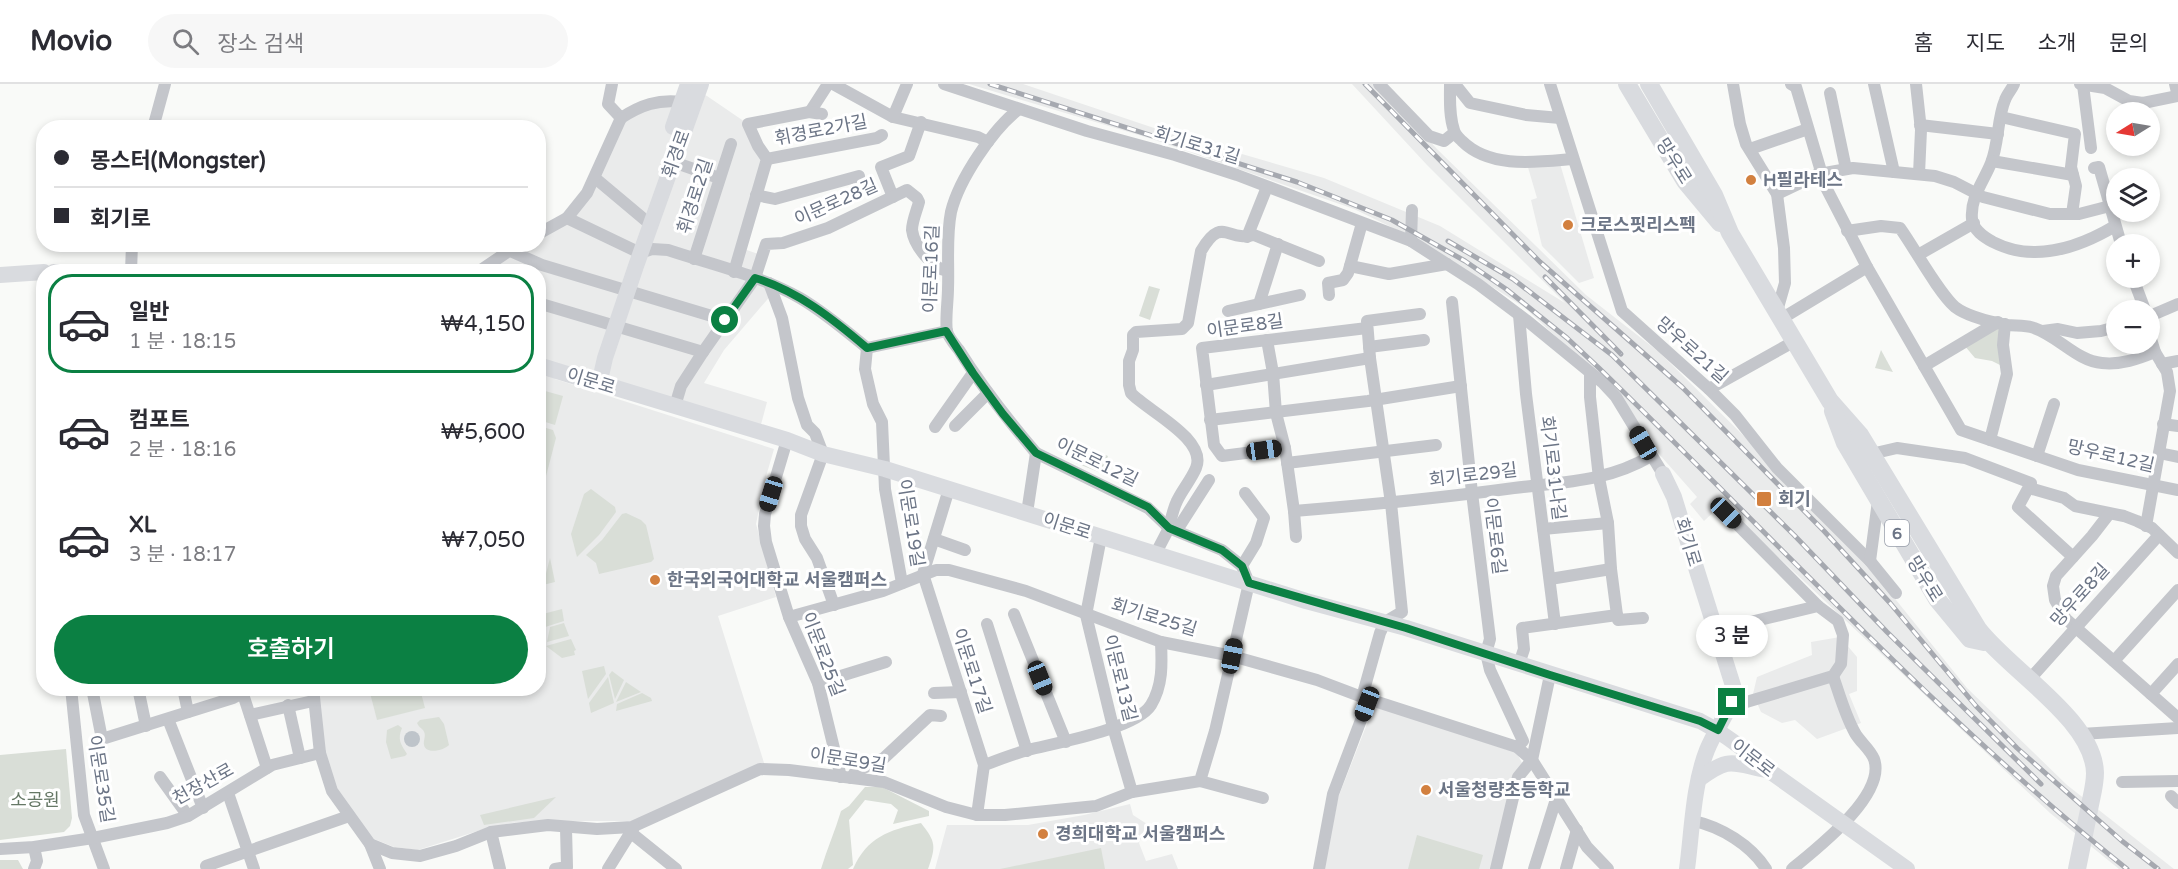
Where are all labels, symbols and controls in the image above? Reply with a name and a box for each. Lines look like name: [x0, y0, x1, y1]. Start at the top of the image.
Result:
search box: [148, 14, 568, 68]
text: Movio: [30, 24, 112, 58]
icon: search: [169, 25, 202, 58]
text: 장소 검색: [217, 31, 304, 57]
text: 홈: [1914, 31, 1933, 56]
text: 지도: [1966, 31, 2005, 56]
text: 소개: [2038, 31, 2076, 56]
text: 문의: [2109, 31, 2148, 56]
north arrow: [2106, 102, 2160, 156]
map controls: [2106, 102, 2160, 354]
street label: 휘경로2가길: [773, 110, 869, 150]
street label: 회기로31길: [1151, 121, 1243, 169]
street label: 휘경로: [657, 127, 695, 181]
street label: 망우로: [1652, 134, 1696, 188]
text: 몽스터(Mongster): [90, 148, 266, 174]
street label: 휘경로2길: [673, 156, 717, 236]
button: layers: [2106, 168, 2160, 222]
place label: H필라테스: [1763, 169, 1843, 191]
marker: H필라테스: [1744, 173, 1758, 187]
street label: 이문로28길: [791, 174, 881, 230]
text: 회기로: [90, 206, 151, 232]
place label: 크로스핏리스펙: [1580, 214, 1696, 236]
marker: 크로스핏리스펙: [1561, 218, 1575, 232]
street label: 이문로16길: [918, 224, 944, 314]
button: +: [2106, 234, 2160, 288]
icon: car: [57, 297, 111, 351]
text: 일반: [129, 299, 169, 325]
button: −: [2106, 300, 2160, 354]
route start: [711, 306, 738, 333]
street label: 이문로8길: [1205, 310, 1285, 342]
text: ₩4,150: [440, 311, 525, 337]
street label: 망우로21길: [1652, 312, 1732, 388]
text: 1 분 · 18:15: [129, 330, 236, 354]
street label: 이문로: [564, 363, 618, 399]
icon: car: [57, 405, 111, 459]
text: 컴포트: [129, 407, 190, 433]
street label: 회기로31나길: [1536, 414, 1570, 522]
text: ₩5,600: [440, 419, 525, 445]
car: [1626, 423, 1660, 463]
street label: 이문로12길: [1052, 433, 1142, 491]
street label: 망우로12길: [2065, 435, 2157, 477]
text: 2 분 · 18:16: [129, 438, 236, 462]
car: [1245, 439, 1283, 461]
street label: 회기로29길: [1428, 459, 1518, 491]
car: [757, 474, 785, 514]
street label: 이문로19길: [893, 477, 929, 569]
place label: 회기: [1778, 488, 1811, 510]
marker: 회기: [1755, 490, 1773, 508]
car: [1707, 494, 1745, 532]
street label: 이문로6길: [1479, 496, 1511, 576]
street label: 이문로: [1040, 508, 1094, 544]
text: XL: [129, 512, 156, 538]
icon: car: [57, 513, 111, 567]
street label: 회기로: [1670, 515, 1706, 569]
road number: 6: [1885, 520, 1909, 546]
text: ₩7,050: [441, 527, 525, 553]
text: 3 분 · 18:17: [129, 543, 236, 567]
street label: 망우로: [1903, 552, 1947, 606]
street label: 망우로8길: [2046, 559, 2114, 631]
place label: 한국외국어대학교 서울캠퍼스: [667, 569, 887, 591]
marker: 한국외국어대학교 서울캠퍼스: [648, 573, 662, 587]
street label: 회기로25길: [1108, 593, 1200, 641]
street label: 이문로25길: [797, 609, 849, 699]
button: 호출하기: [54, 615, 528, 684]
callout: 3 분: [1696, 615, 1768, 657]
text: 3 분: [1714, 624, 1750, 648]
street label: 이문로17길: [948, 625, 996, 717]
street label: 이문로13길: [1099, 632, 1141, 724]
car: [1220, 637, 1244, 675]
car: [1025, 658, 1055, 698]
car: [1352, 684, 1382, 724]
route end: [1718, 688, 1745, 715]
street label: 이문로35길: [83, 733, 119, 825]
street label: 이문로: [1727, 734, 1779, 782]
street label: 이문로9길: [808, 743, 888, 777]
street label: 천장산로: [169, 758, 237, 810]
place label: 서울청량초등학교: [1438, 779, 1570, 801]
marker: 서울청량초등학교: [1419, 783, 1433, 797]
park label: 소공원: [10, 789, 60, 811]
place label: 경희대학교 서울캠퍼스: [1055, 823, 1225, 845]
marker: 경희대학교 서울캠퍼스: [1036, 827, 1050, 841]

